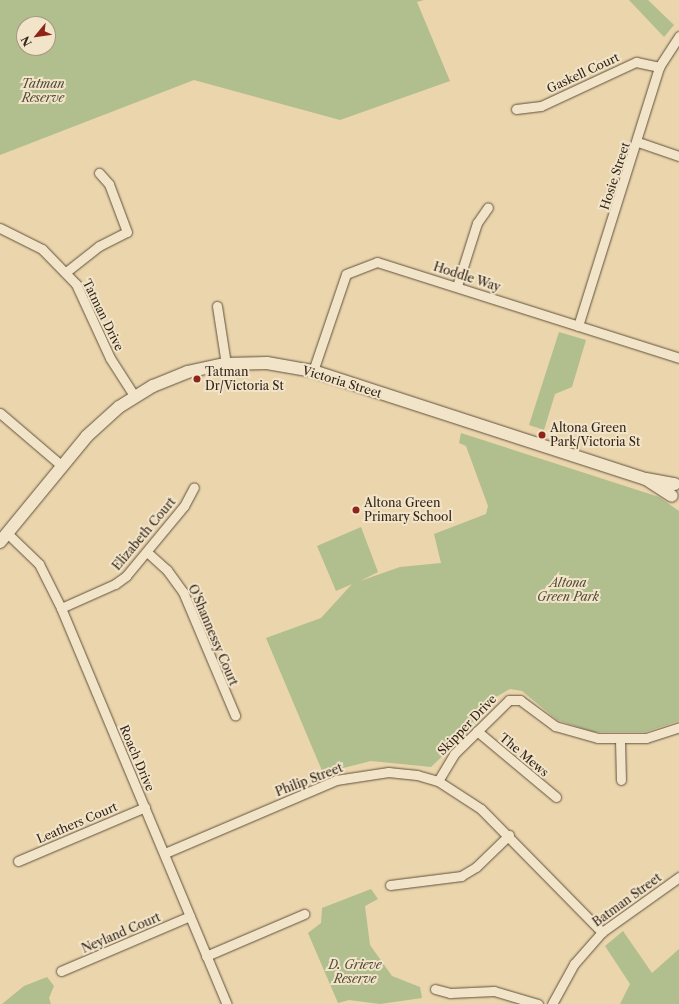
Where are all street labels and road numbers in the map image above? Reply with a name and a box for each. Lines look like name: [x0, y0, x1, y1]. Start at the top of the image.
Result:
street label: Gaskell Court: [545, 50, 621, 96]
street label: Hosie Street: [597, 140, 633, 212]
street label: Hoddle Way: [431, 259, 503, 295]
street label: Tatman Drive: [79, 277, 127, 353]
street label: Victoria Street: [300, 363, 384, 401]
street label: Elizabeth Court: [109, 495, 179, 573]
street label: O'Shannessy Court: [185, 582, 241, 688]
street label: Skipper Drive: [434, 692, 500, 758]
street label: Roach Drive: [117, 723, 157, 793]
street label: The Mews: [497, 730, 551, 780]
street label: Philip Street: [273, 761, 345, 799]
street label: Leathers Court: [35, 800, 119, 846]
street label: Batman Street: [590, 870, 664, 930]
street label: Neyland Court: [80, 910, 162, 956]

